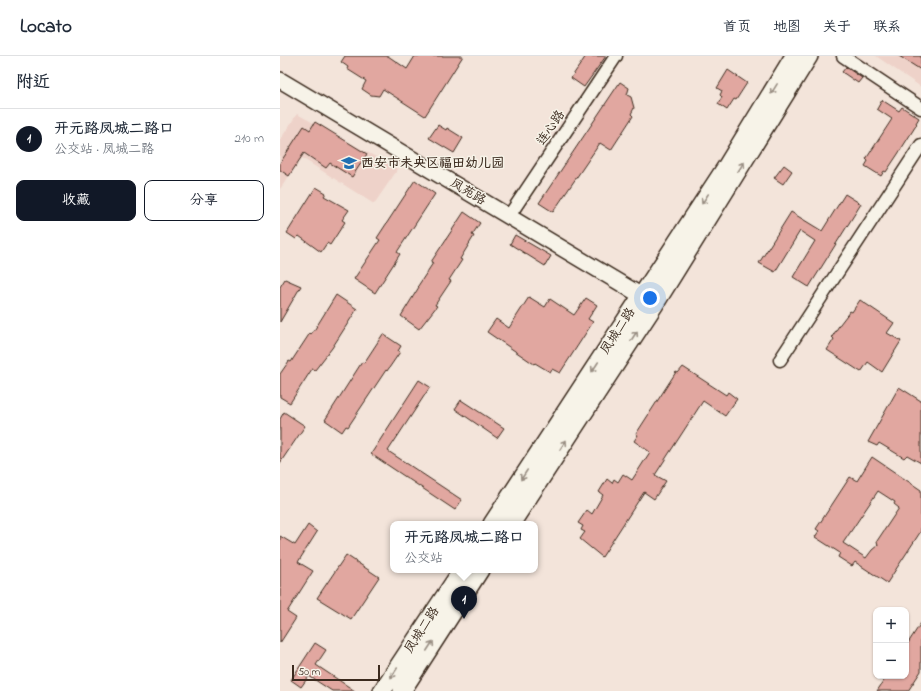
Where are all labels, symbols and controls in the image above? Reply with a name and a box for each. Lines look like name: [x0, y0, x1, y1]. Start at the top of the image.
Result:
text: Locato: [20, 14, 72, 41]
text: 首页: [723, 17, 751, 38]
text: 地图: [773, 17, 801, 38]
text: 关于: [823, 17, 851, 38]
text: 联系: [873, 17, 901, 38]
text: 附近: [16, 70, 50, 95]
one-way arrow: [769, 83, 777, 95]
street label: 连心路: [532, 107, 570, 149]
text: 开元路凤城二路口: [54, 118, 174, 140]
text: 1: [27, 129, 31, 148]
text: 210 m: [234, 129, 264, 148]
text: 公交站 · 凤城二路: [54, 140, 154, 159]
school or university icon: 西安市未央区福田幼儿园: [340, 154, 358, 172]
place label: 西安市未央区福田幼儿园: [361, 154, 504, 173]
one-way arrow: [737, 162, 745, 173]
street label: 凤苑路: [446, 174, 490, 210]
button: 收藏: [16, 180, 136, 221]
button: 分享: [144, 180, 264, 221]
one-way arrow: [701, 193, 709, 204]
your location: [640, 288, 660, 308]
street label: 凤城二路: [596, 304, 640, 358]
one-way arrow: [630, 331, 638, 342]
one-way arrow: [591, 361, 599, 372]
one-way arrow: [559, 439, 567, 450]
one-way arrow: [520, 469, 528, 480]
popup: [390, 521, 538, 573]
text: 开元路凤城二路口: [404, 527, 524, 549]
text: 公交站: [404, 549, 443, 568]
pin: 1: [451, 586, 477, 619]
street label: 凤城二路: [400, 603, 444, 657]
map controls: [873, 607, 909, 679]
button: +: [873, 607, 909, 643]
one-way arrow: [426, 641, 435, 652]
button: −: [873, 643, 909, 679]
scale bar: [292, 663, 380, 682]
text: 50 m: [298, 664, 320, 680]
one-way arrow: [390, 667, 398, 678]

